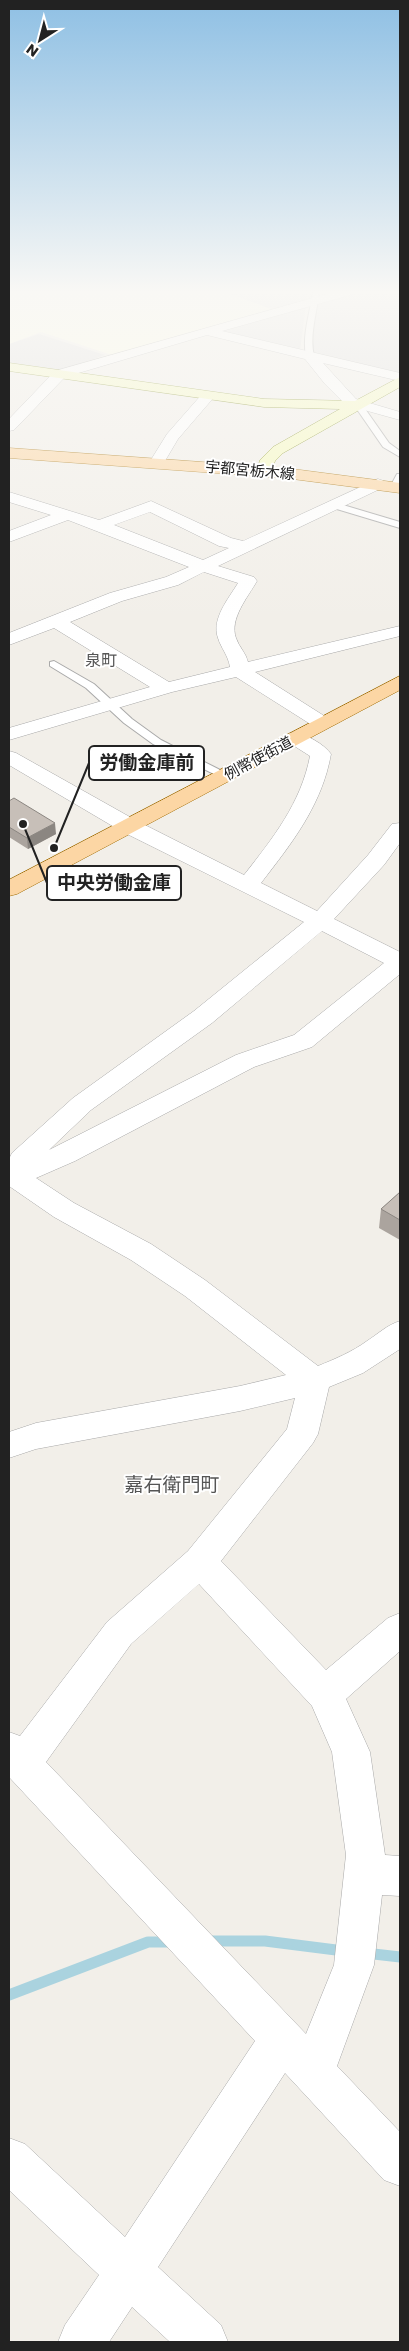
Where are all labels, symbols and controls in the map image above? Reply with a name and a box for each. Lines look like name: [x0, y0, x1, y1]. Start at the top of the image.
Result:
north arrow: [15, 15, 65, 65]
text: N: [22, 39, 42, 62]
street label: 宇都宮栃木線: [204, 456, 296, 484]
district label: 泉町: [85, 649, 117, 672]
street label: 例幣使街道: [220, 731, 296, 785]
callout: 労働金庫前: [89, 746, 204, 780]
text: 労働金庫前: [99, 749, 195, 776]
callout: 中央労働金庫: [47, 866, 181, 900]
text: 中央労働金庫: [57, 869, 171, 896]
district label: 嘉右衛門町: [124, 1471, 220, 1498]

